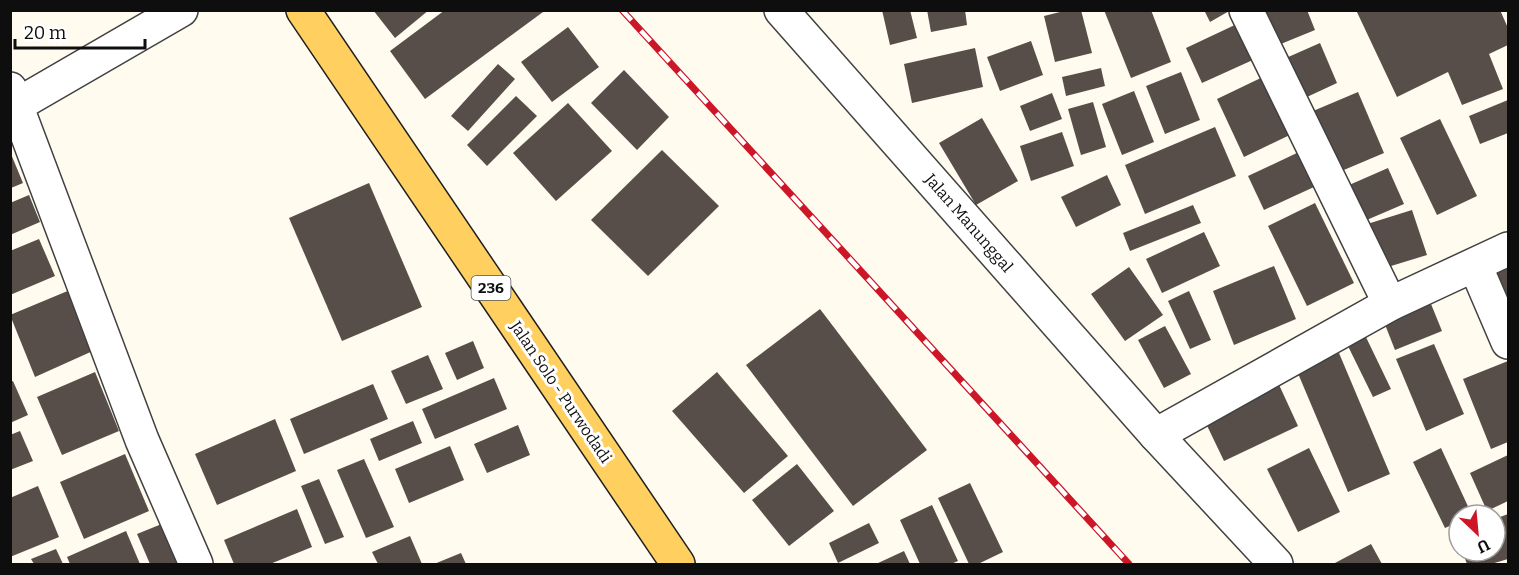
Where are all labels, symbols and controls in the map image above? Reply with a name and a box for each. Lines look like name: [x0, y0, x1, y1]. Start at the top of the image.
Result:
scale bar: [15, 12, 146, 50]
text: 20 m: [24, 22, 66, 44]
street label: Jalan Manunggal: [920, 169, 1017, 276]
road number: 236: [472, 276, 510, 300]
street label: Jalan Solo - Purwodadi: [506, 317, 616, 467]
north arrow: [1447, 503, 1507, 563]
text: U: [1474, 535, 1493, 557]

